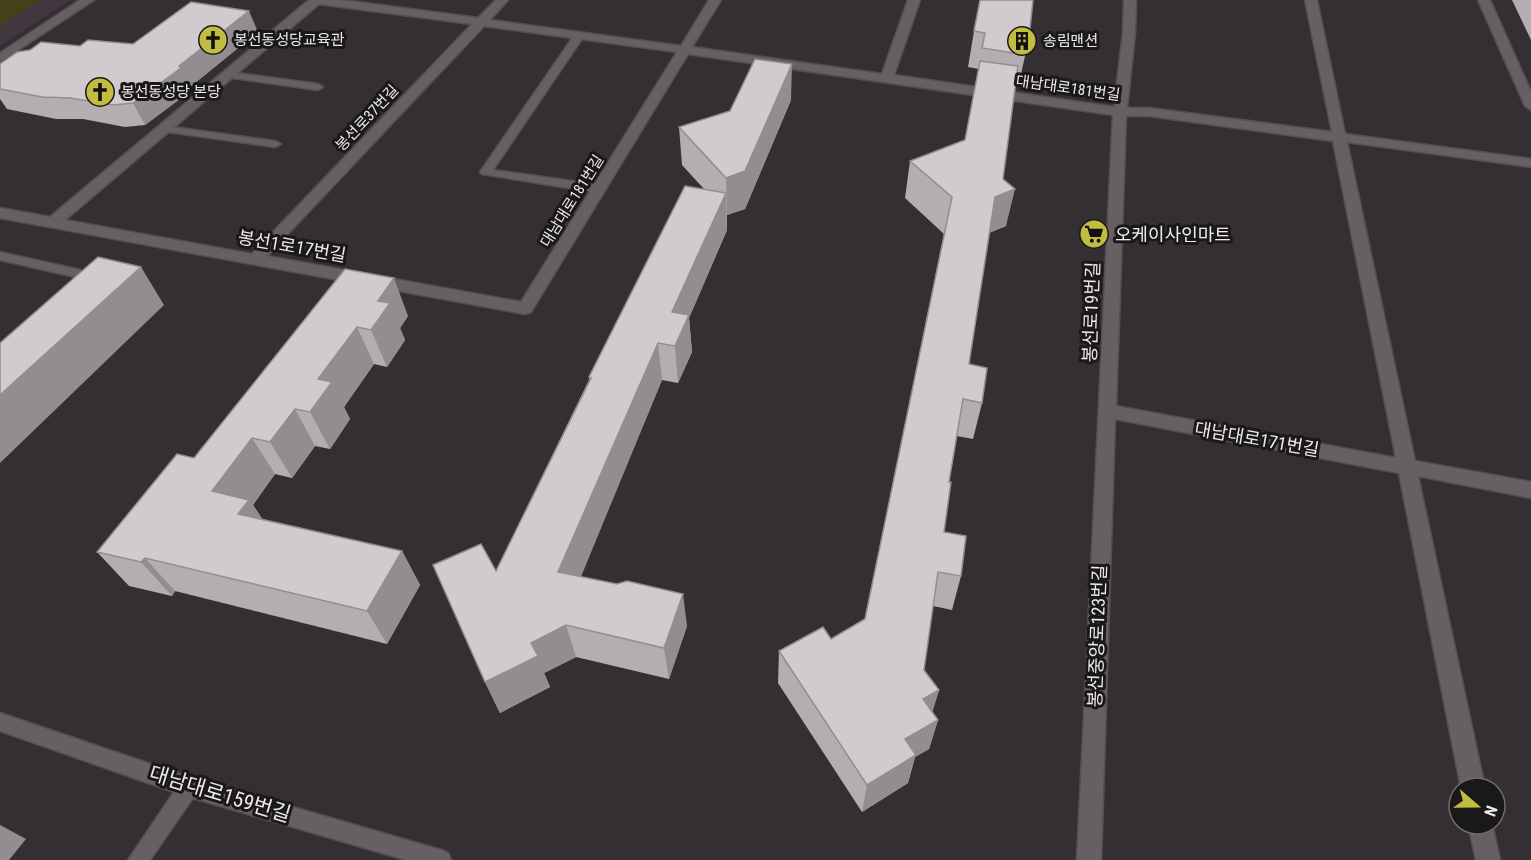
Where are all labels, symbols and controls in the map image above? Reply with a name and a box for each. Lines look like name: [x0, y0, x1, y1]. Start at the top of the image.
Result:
church icon: 봉선동성당교육관: [197, 24, 229, 56]
building icon: 송림맨션: [1006, 25, 1038, 57]
place label: 봉선동성당교육관: [234, 31, 345, 49]
place label: 송림맨션: [1043, 32, 1098, 50]
street label: 대남대로181번길: [1015, 72, 1121, 104]
church icon: 봉선동성당 본당: [84, 76, 116, 108]
street label: 봉선로37번길: [332, 81, 402, 155]
place label: 봉선동성당 본당: [121, 83, 221, 101]
street label: 대남대로181번길: [537, 152, 607, 250]
supermarket icon: 오케이사인마트: [1078, 218, 1110, 250]
place label: 오케이사인마트: [1115, 224, 1231, 245]
street label: 봉선1로17번길: [236, 226, 348, 266]
street label: 봉선로19번길: [1079, 261, 1103, 363]
street label: 대남대로171번길: [1193, 418, 1321, 460]
street label: 봉선중앙로123번길: [1084, 564, 1110, 708]
street label: 대남대로159번길: [146, 761, 294, 827]
north arrow: [1447, 776, 1507, 836]
text: N: [1480, 803, 1501, 819]

